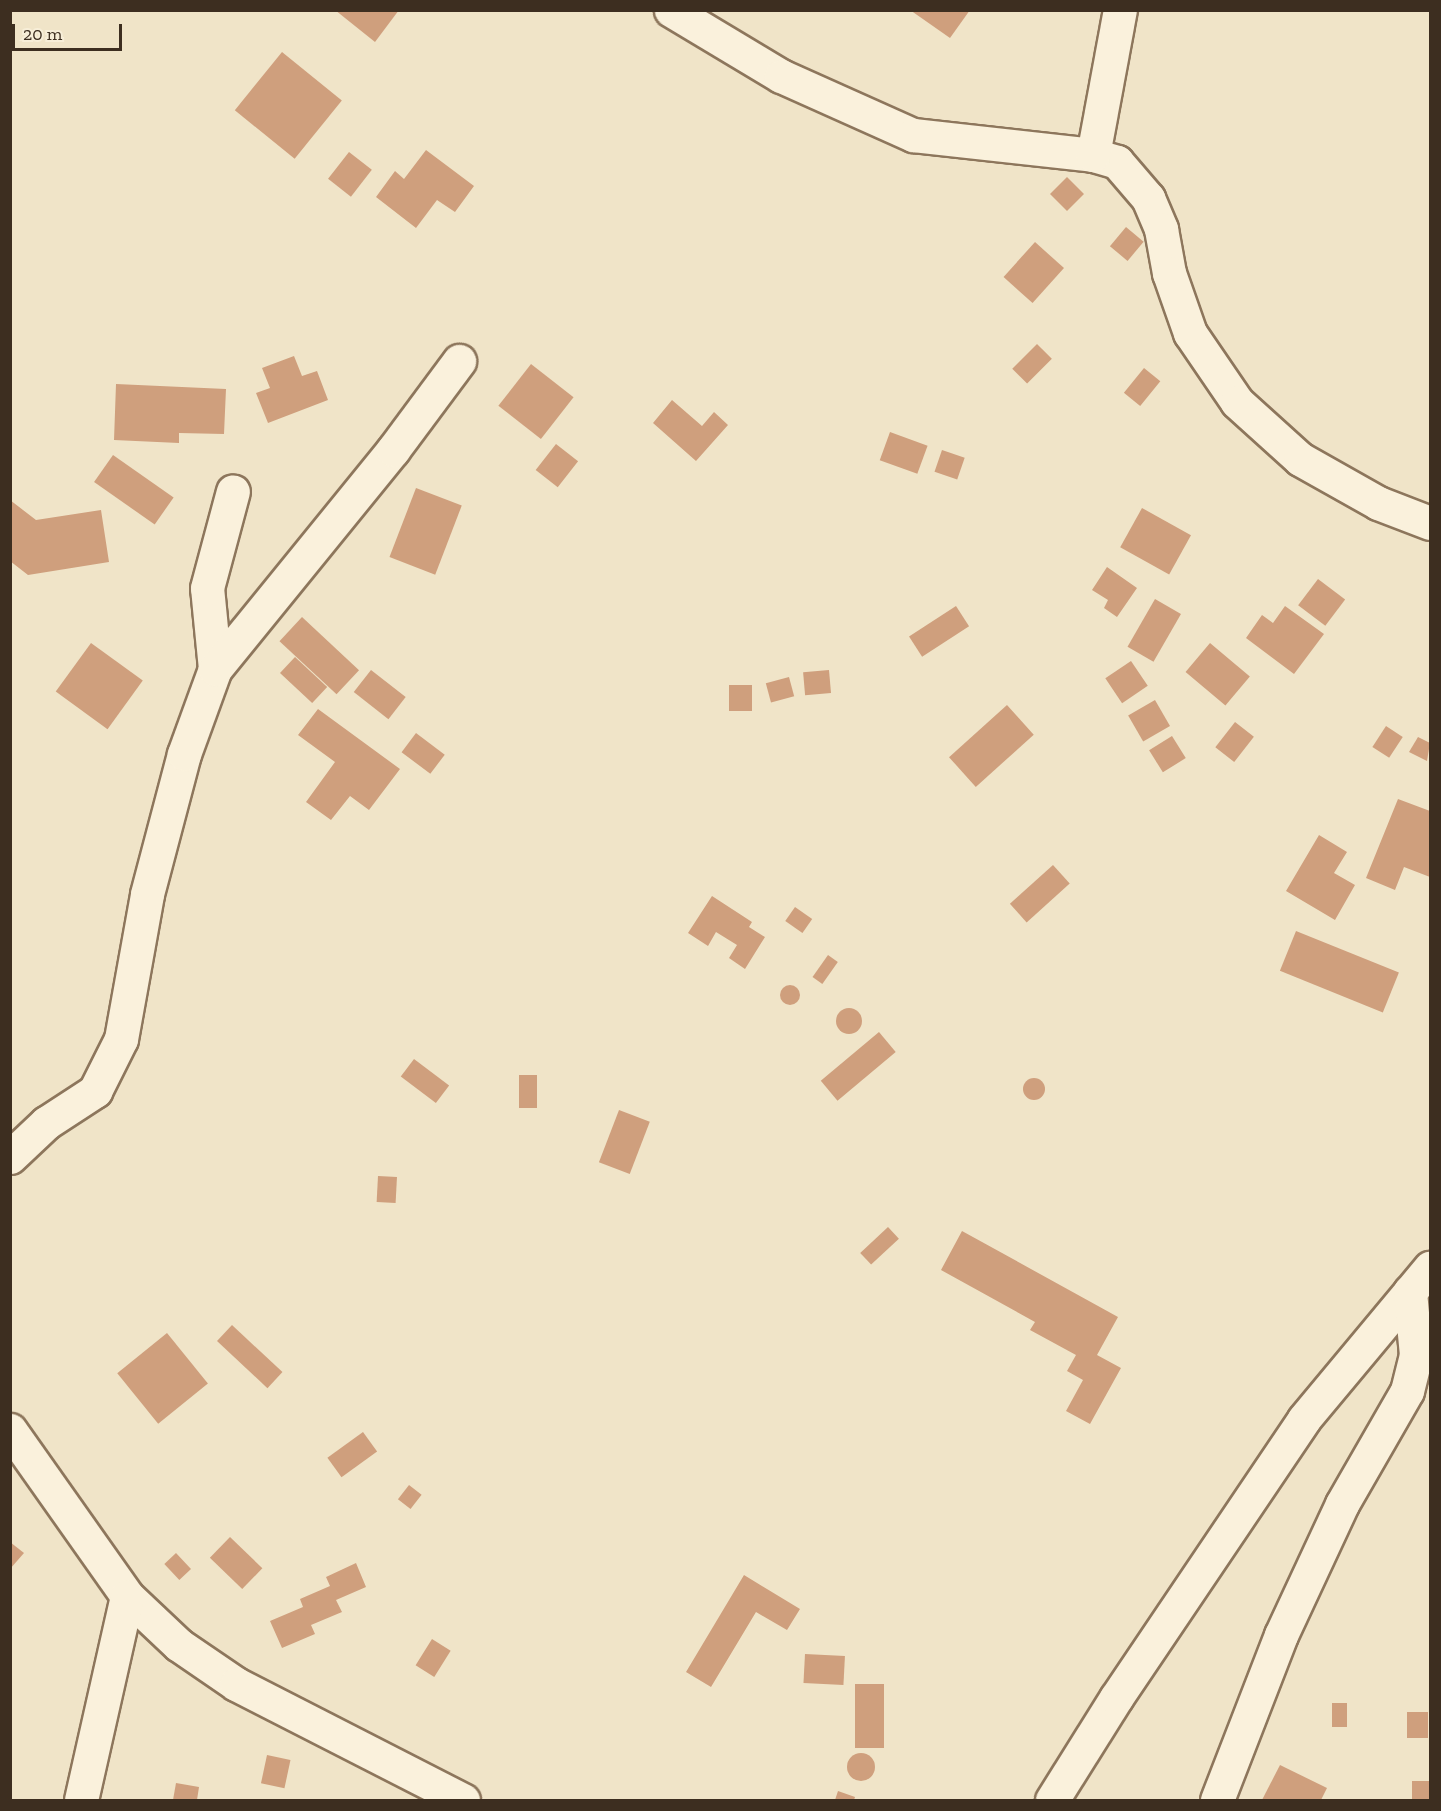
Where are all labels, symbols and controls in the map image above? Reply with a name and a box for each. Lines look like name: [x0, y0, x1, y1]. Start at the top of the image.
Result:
scale bar: [15, 12, 124, 50]
text: 20 m: [23, 23, 62, 45]

